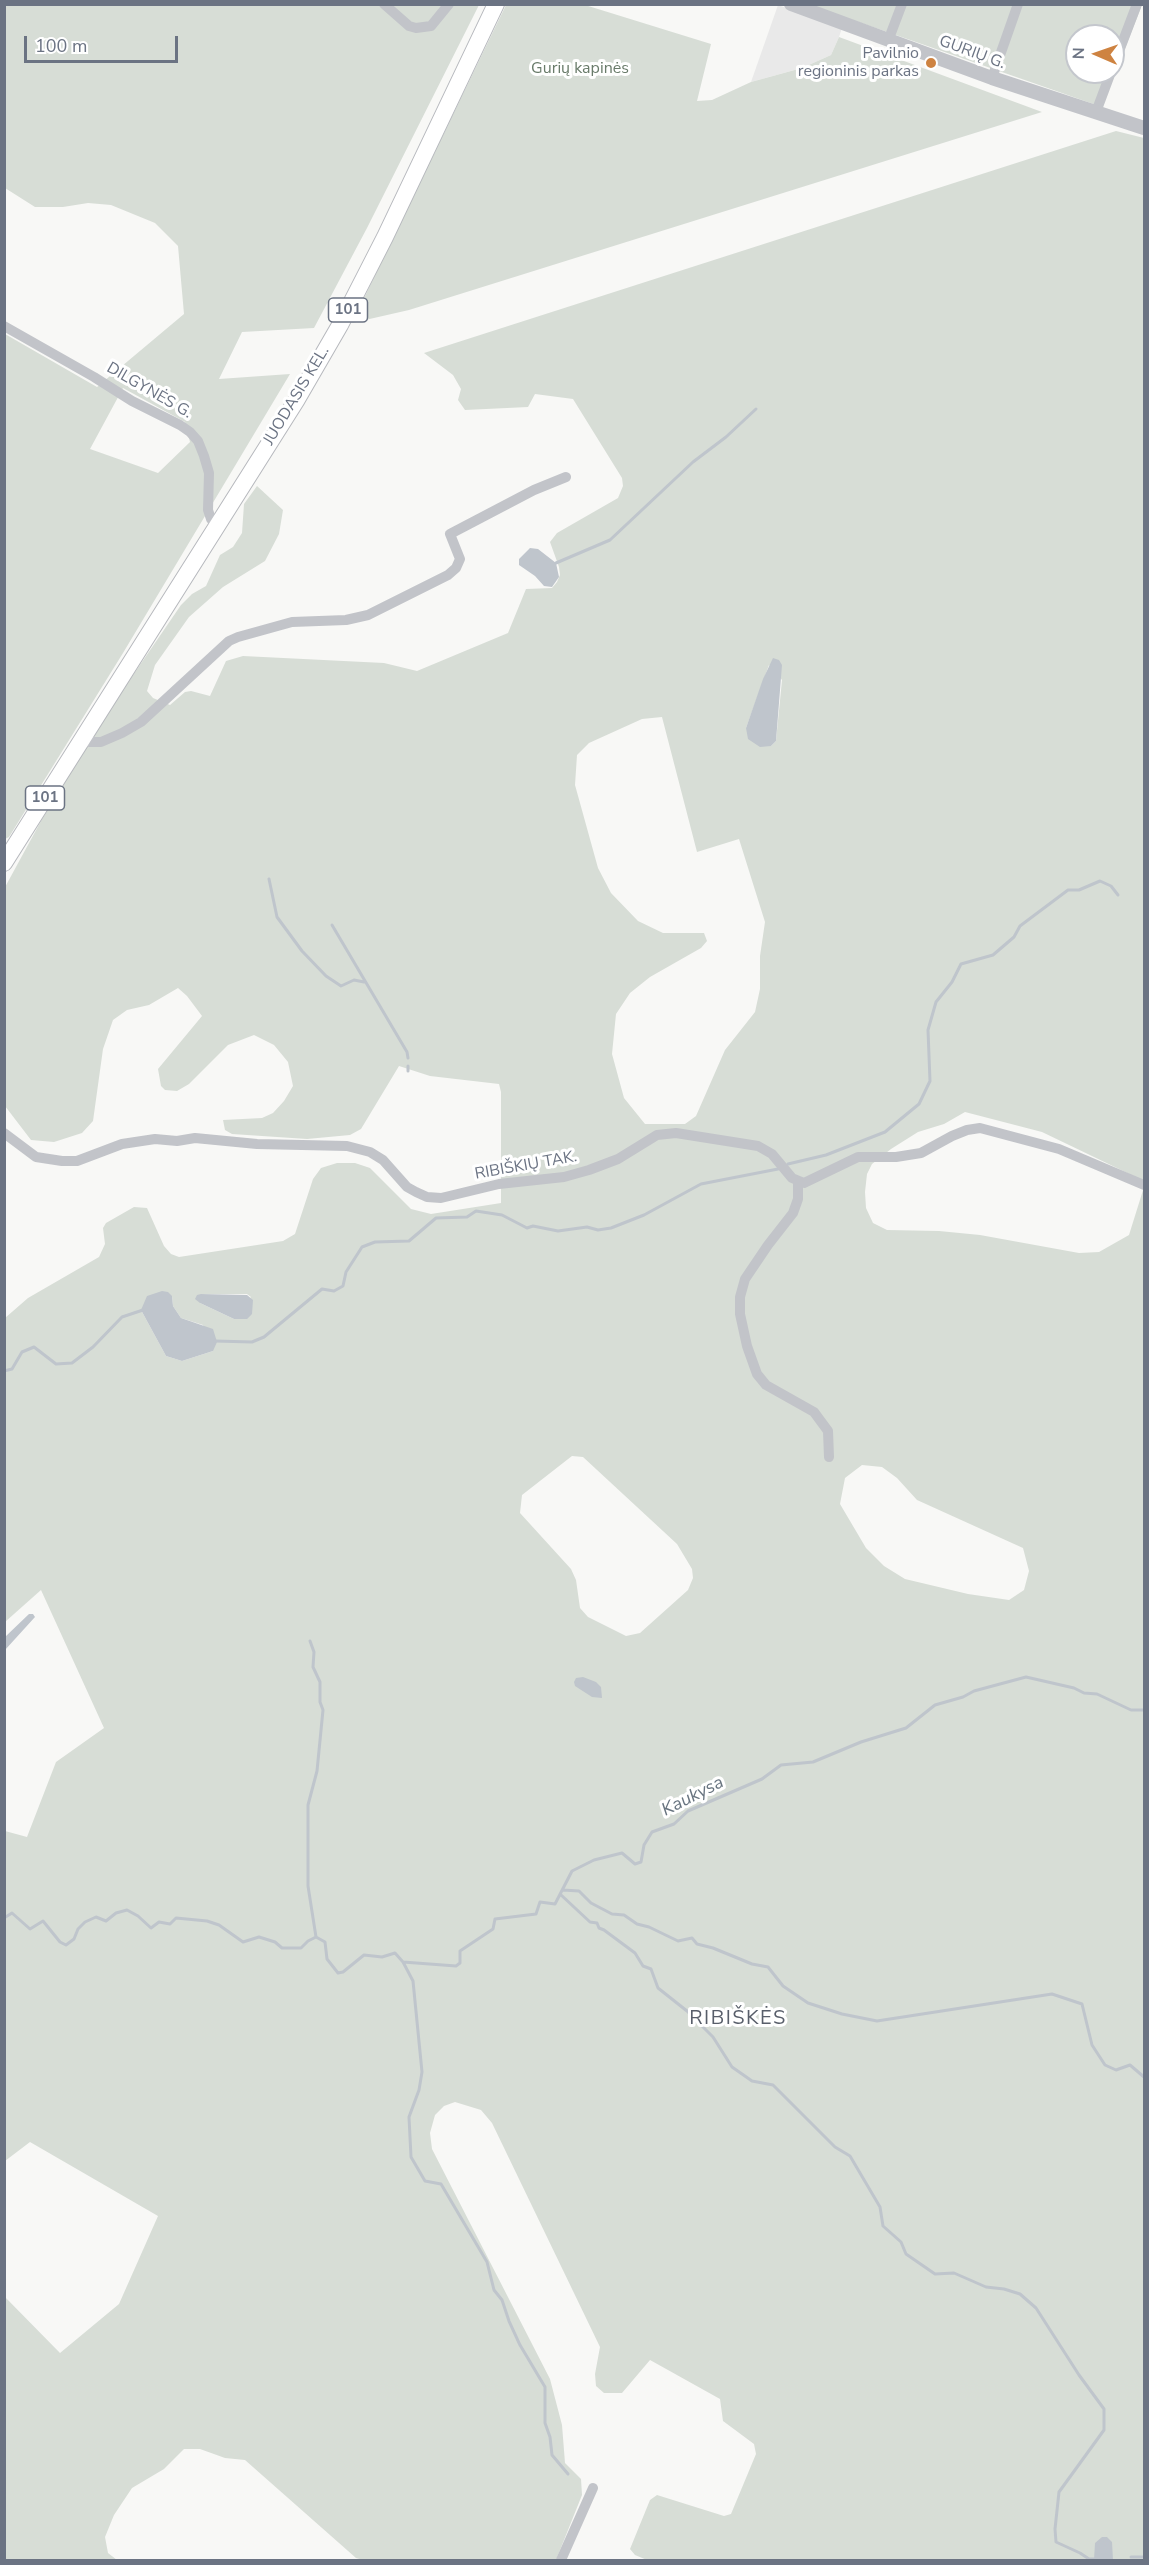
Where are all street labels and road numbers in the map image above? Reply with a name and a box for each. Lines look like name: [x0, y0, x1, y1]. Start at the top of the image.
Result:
street label: GURIŲ G.: [936, 32, 1008, 74]
road number: 101: [328, 298, 368, 322]
street label: JUODASIS KEL.: [260, 343, 334, 449]
street label: DILGYNĖS G.: [103, 359, 195, 423]
road number: 101: [26, 786, 64, 810]
street label: RIBIŠKIŲ TAK.: [473, 1148, 579, 1184]

